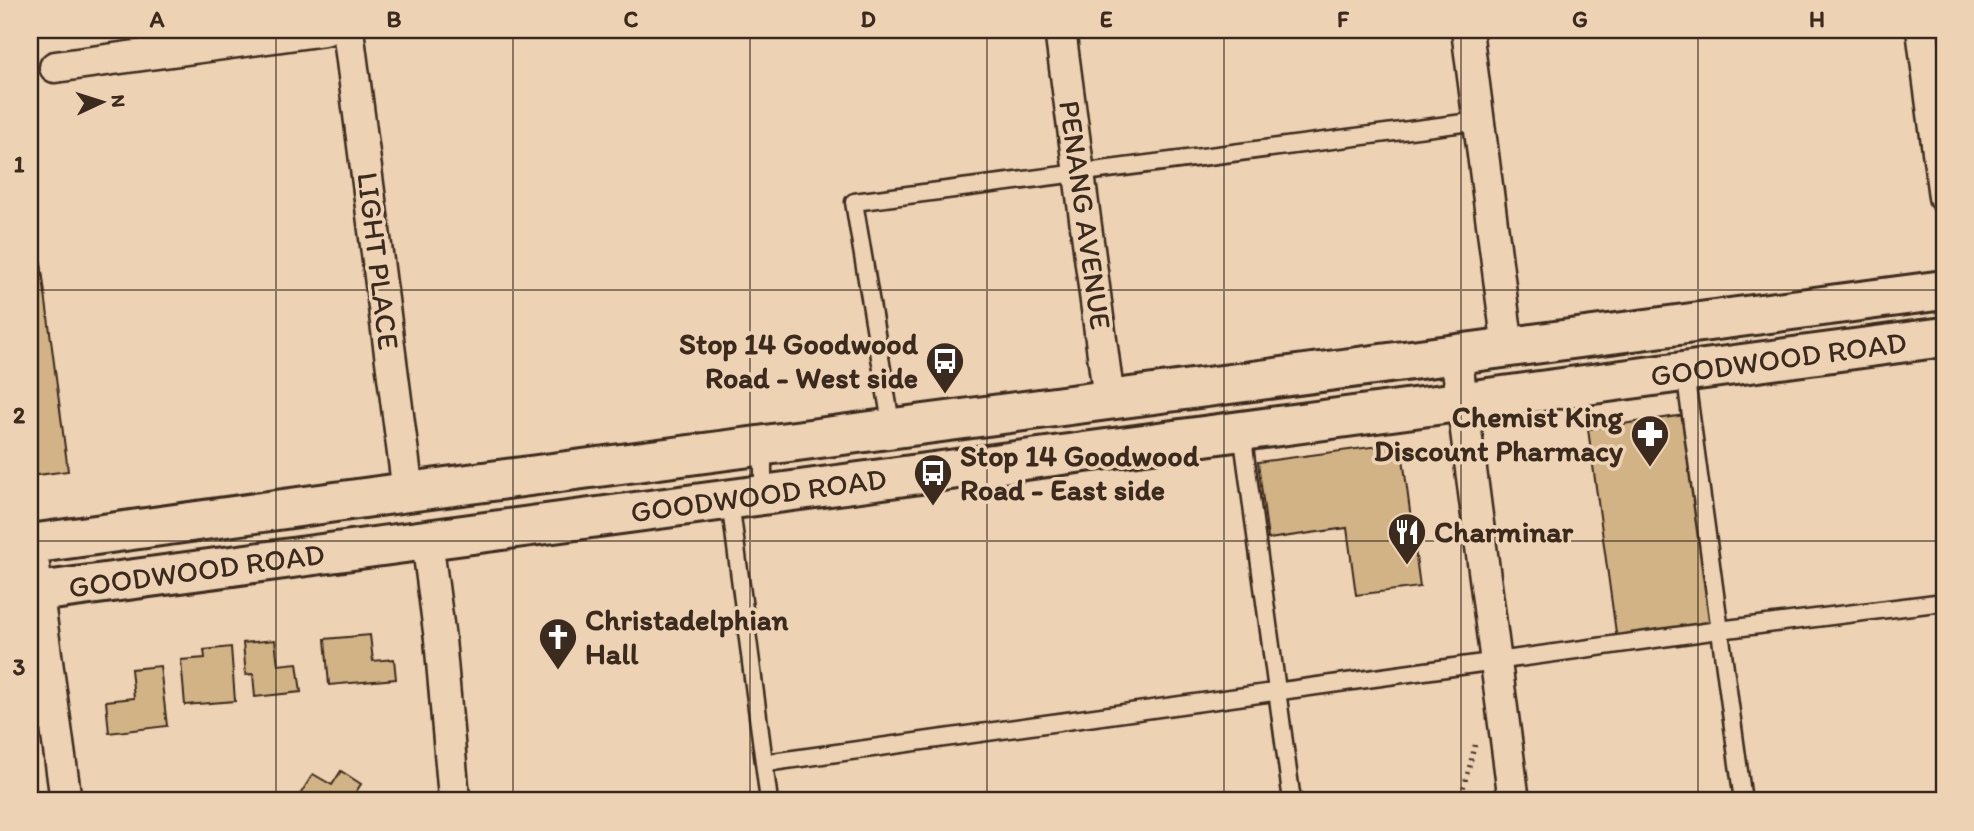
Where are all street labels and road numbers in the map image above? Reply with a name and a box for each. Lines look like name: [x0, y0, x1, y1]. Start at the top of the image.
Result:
street label: PENANG AVENUE: [1051, 98, 1120, 332]
street label: LIGHT PLACE: [349, 170, 408, 352]
street label: GOODWOOD ROAD: [1648, 323, 1909, 394]
street label: GOODWOOD ROAD: [628, 460, 889, 530]
street label: GOODWOOD ROAD: [66, 535, 327, 606]

